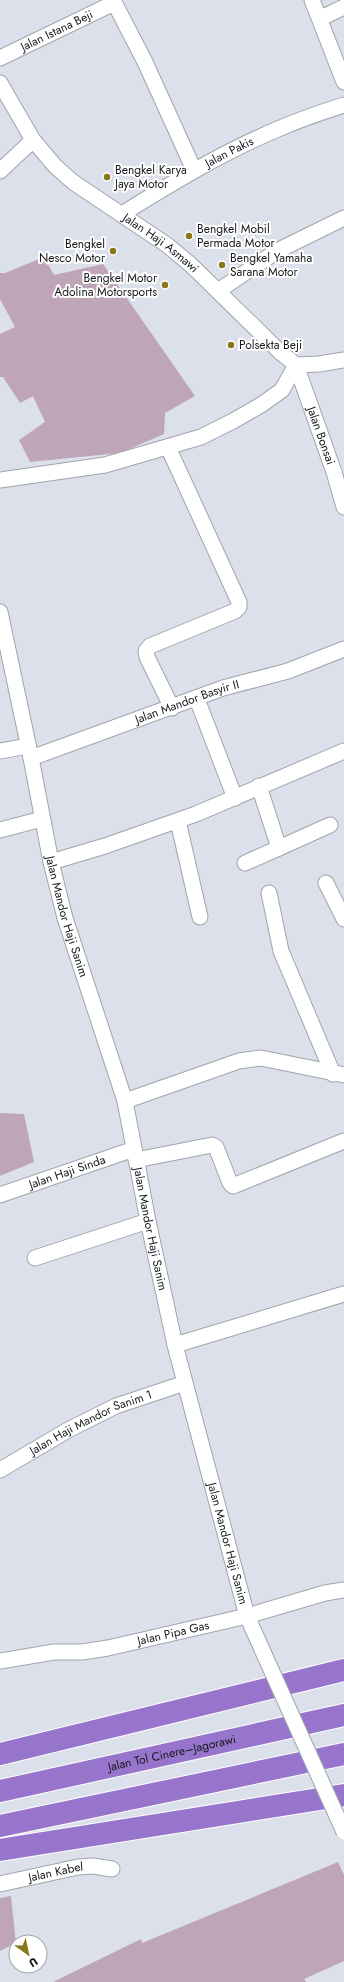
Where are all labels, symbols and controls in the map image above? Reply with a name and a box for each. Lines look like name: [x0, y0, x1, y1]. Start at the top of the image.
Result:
street label: Jalan Istana Beji: [16, 5, 96, 57]
street label: Jalan Pakis: [200, 132, 257, 173]
place label: Bengkel Karya Jaya Motor: [113, 161, 187, 193]
marker: Bengkel Karya Jaya Motor: [102, 172, 112, 182]
street label: Jalan Haji Asmawi: [118, 208, 203, 277]
place label: Bengkel Mobil Permada Motor: [197, 220, 276, 252]
marker: Bengkel Mobil Permada Motor: [184, 231, 194, 241]
place label: Bengkel Nesco Motor: [39, 235, 106, 267]
marker: Bengkel Nesco Motor: [108, 246, 118, 256]
place label: Bengkel Yamaha Sarana Motor: [230, 249, 312, 281]
marker: Bengkel Yamaha Sarana Motor: [217, 260, 227, 270]
place label: Bengkel Motor Adolina Motorsports: [54, 269, 158, 301]
marker: Bengkel Motor Adolina Motorsports: [160, 280, 170, 290]
place label: Polsekta Beji: [239, 336, 302, 354]
marker: Polsekta Beji: [226, 340, 236, 350]
street label: Jalan Bonsai: [302, 402, 340, 467]
street label: Jalan Mandor Basyir II: [131, 675, 241, 729]
street label: Jalan Mandor Haji Sanim: [41, 853, 93, 980]
street label: Jalan Haji Sinda: [25, 1150, 108, 1194]
street label: Jalan Mandor Haji Sanim: [129, 1164, 172, 1292]
street label: Jalan Haji Mandor Sanim 1: [25, 1386, 155, 1461]
street label: Jalan Mandor Haji Sanim: [202, 1479, 253, 1606]
street label: Jalan Pipa Gas: [134, 1616, 211, 1650]
street label: Jalan Tol Cinere–Jagorawi: [104, 1730, 238, 1776]
street label: Jalan Kabel: [25, 1858, 84, 1887]
north arrow: [8, 1934, 48, 1974]
text: U: [26, 1954, 41, 1971]

